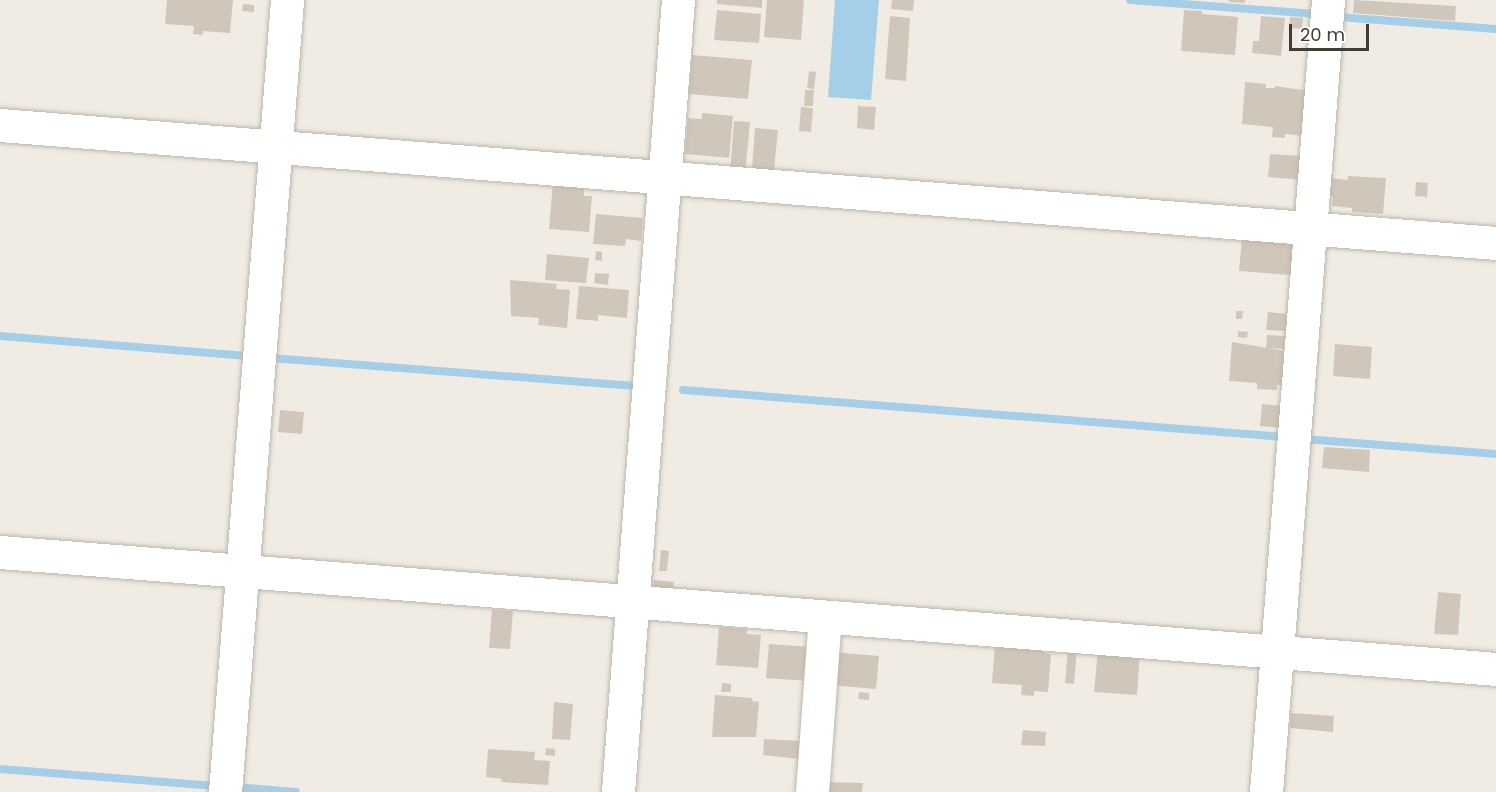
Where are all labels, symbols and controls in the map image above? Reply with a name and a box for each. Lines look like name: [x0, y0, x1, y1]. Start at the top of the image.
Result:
scale bar: [1292, 12, 1372, 50]
text: 20 m: [1300, 22, 1345, 47]

